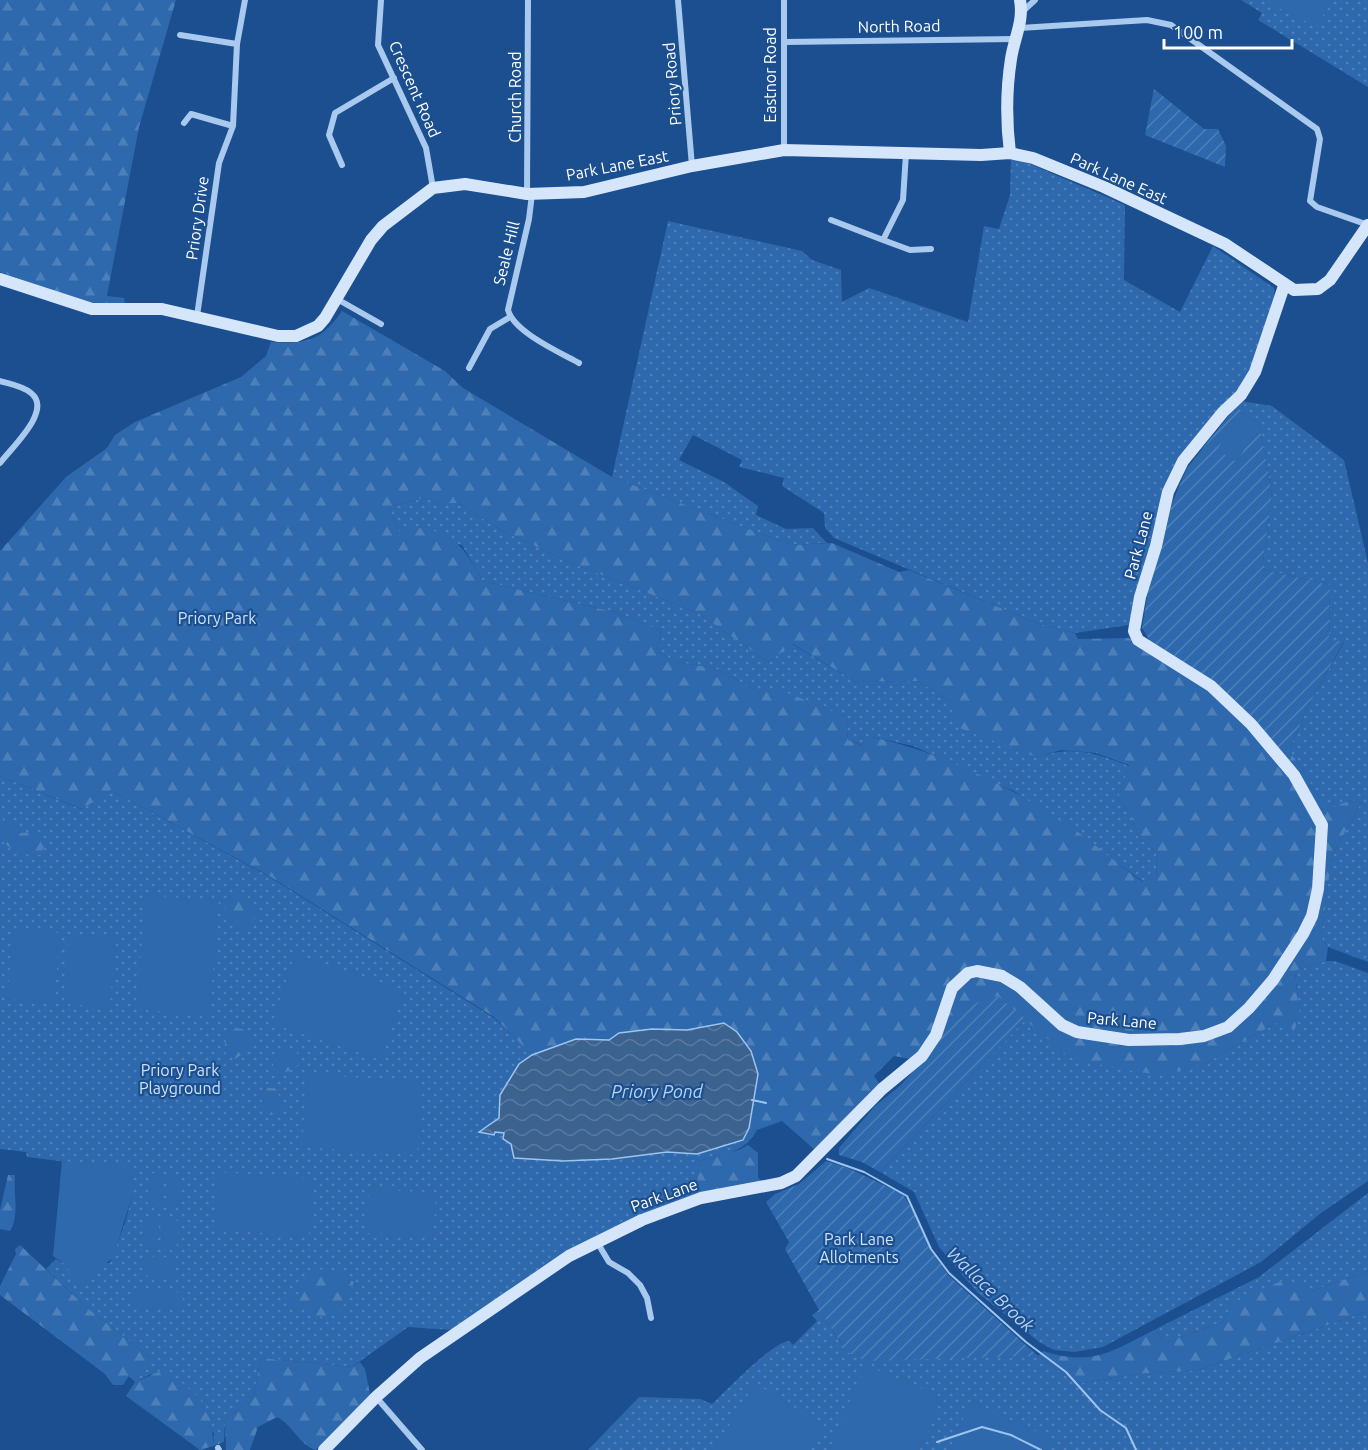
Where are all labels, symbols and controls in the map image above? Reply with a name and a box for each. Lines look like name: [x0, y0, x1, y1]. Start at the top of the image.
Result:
scale bar: [1164, 12, 1292, 50]
street label: North Road: [857, 16, 941, 36]
text: 100 m: [1173, 22, 1223, 42]
street label: Eastnor Road: [761, 27, 779, 123]
street label: Crescent Road: [386, 38, 444, 140]
street label: Priory Road: [659, 42, 685, 126]
street label: Church Road: [506, 51, 524, 143]
street label: Park Lane East: [564, 146, 670, 184]
street label: Park Lane East: [1068, 149, 1171, 208]
street label: Priory Drive: [182, 175, 212, 261]
street label: Seale Hill: [489, 219, 523, 287]
street label: Park Lane: [1120, 509, 1156, 581]
park label: Priory Park: [178, 609, 256, 627]
street label: Park Lane: [1086, 1008, 1158, 1032]
park label: Priory Park Playground: [139, 1061, 221, 1097]
water label: Priory Pond: [611, 1081, 704, 1101]
street label: Park Lane: [628, 1175, 700, 1215]
park label: Park Lane Allotments: [819, 1230, 899, 1266]
water label: Wallace Brook: [943, 1242, 1039, 1336]

